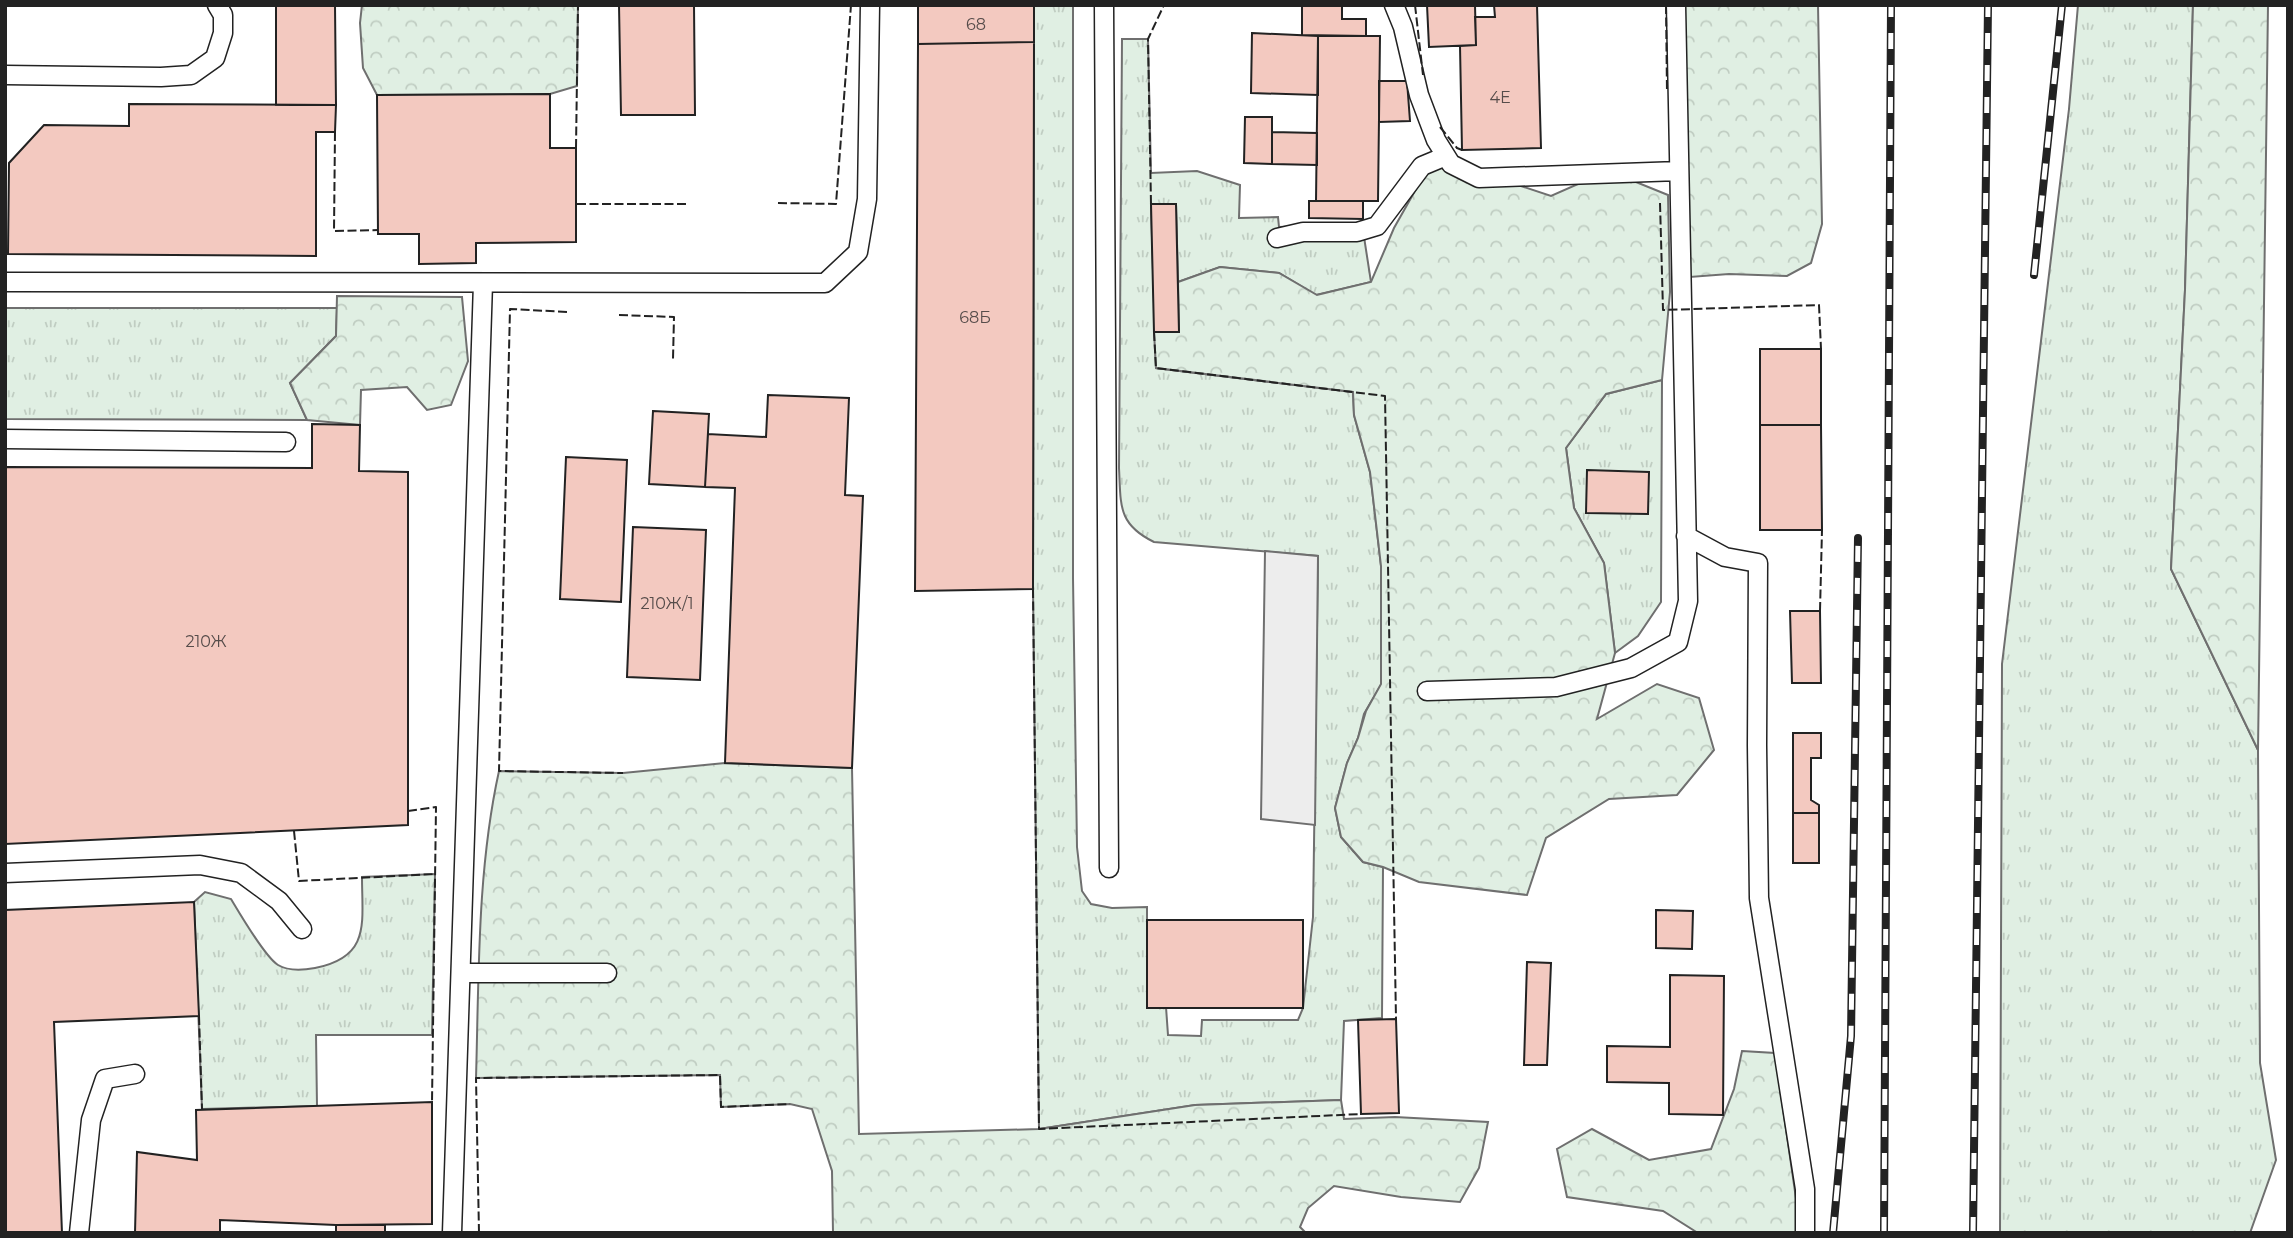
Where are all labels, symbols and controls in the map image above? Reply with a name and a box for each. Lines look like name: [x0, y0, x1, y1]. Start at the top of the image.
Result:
house number: 68: [966, 15, 986, 34]
house number: 4Е: [1489, 88, 1511, 107]
house number: 68Б: [959, 308, 991, 327]
house number: 210Ж/1: [640, 594, 694, 613]
house number: 210Ж: [185, 632, 227, 651]

